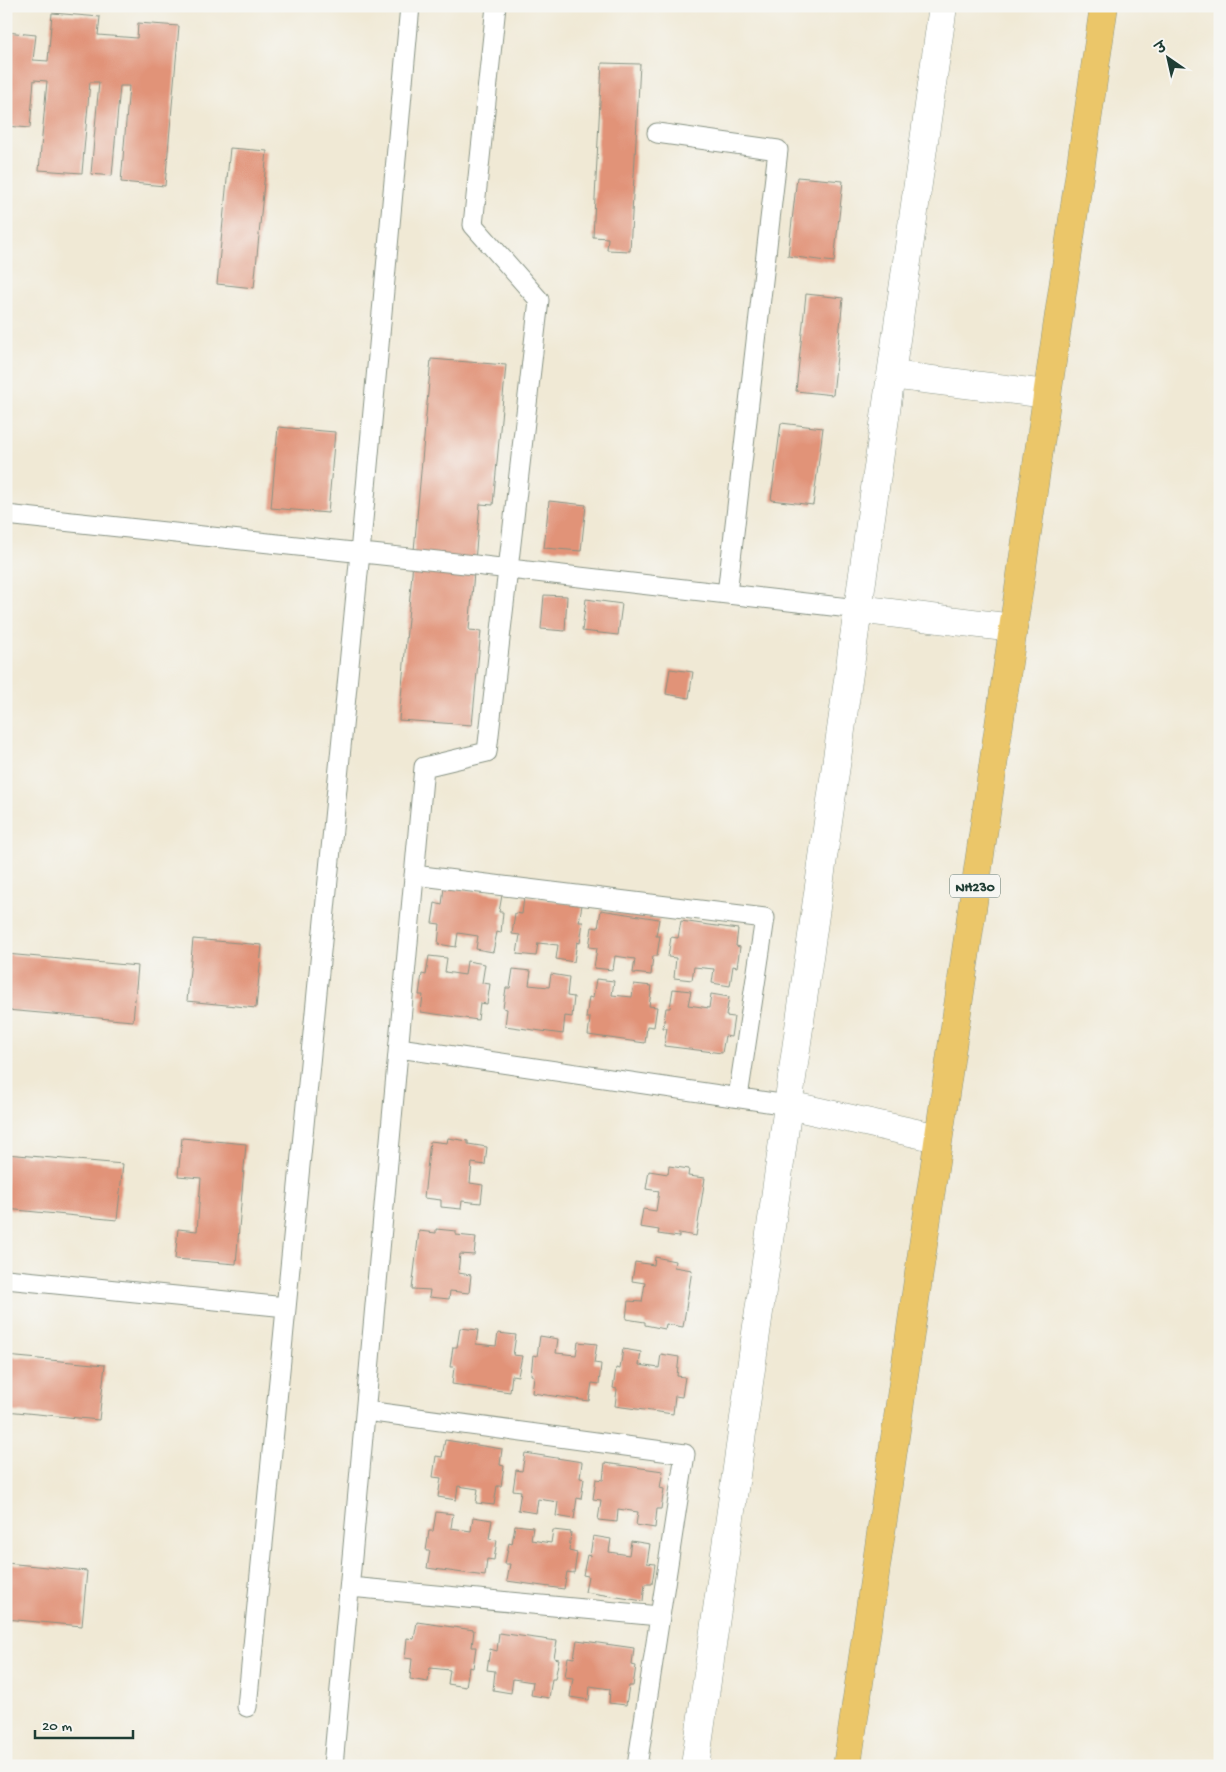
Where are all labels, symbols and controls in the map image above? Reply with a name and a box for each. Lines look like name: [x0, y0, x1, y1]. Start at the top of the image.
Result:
north arrow: [1144, 32, 1194, 82]
text: उ: [1152, 39, 1172, 60]
road number: NH230: [950, 874, 1000, 898]
scale bar: [35, 1707, 132, 1739]
text: 20 m: [42, 1718, 72, 1736]

